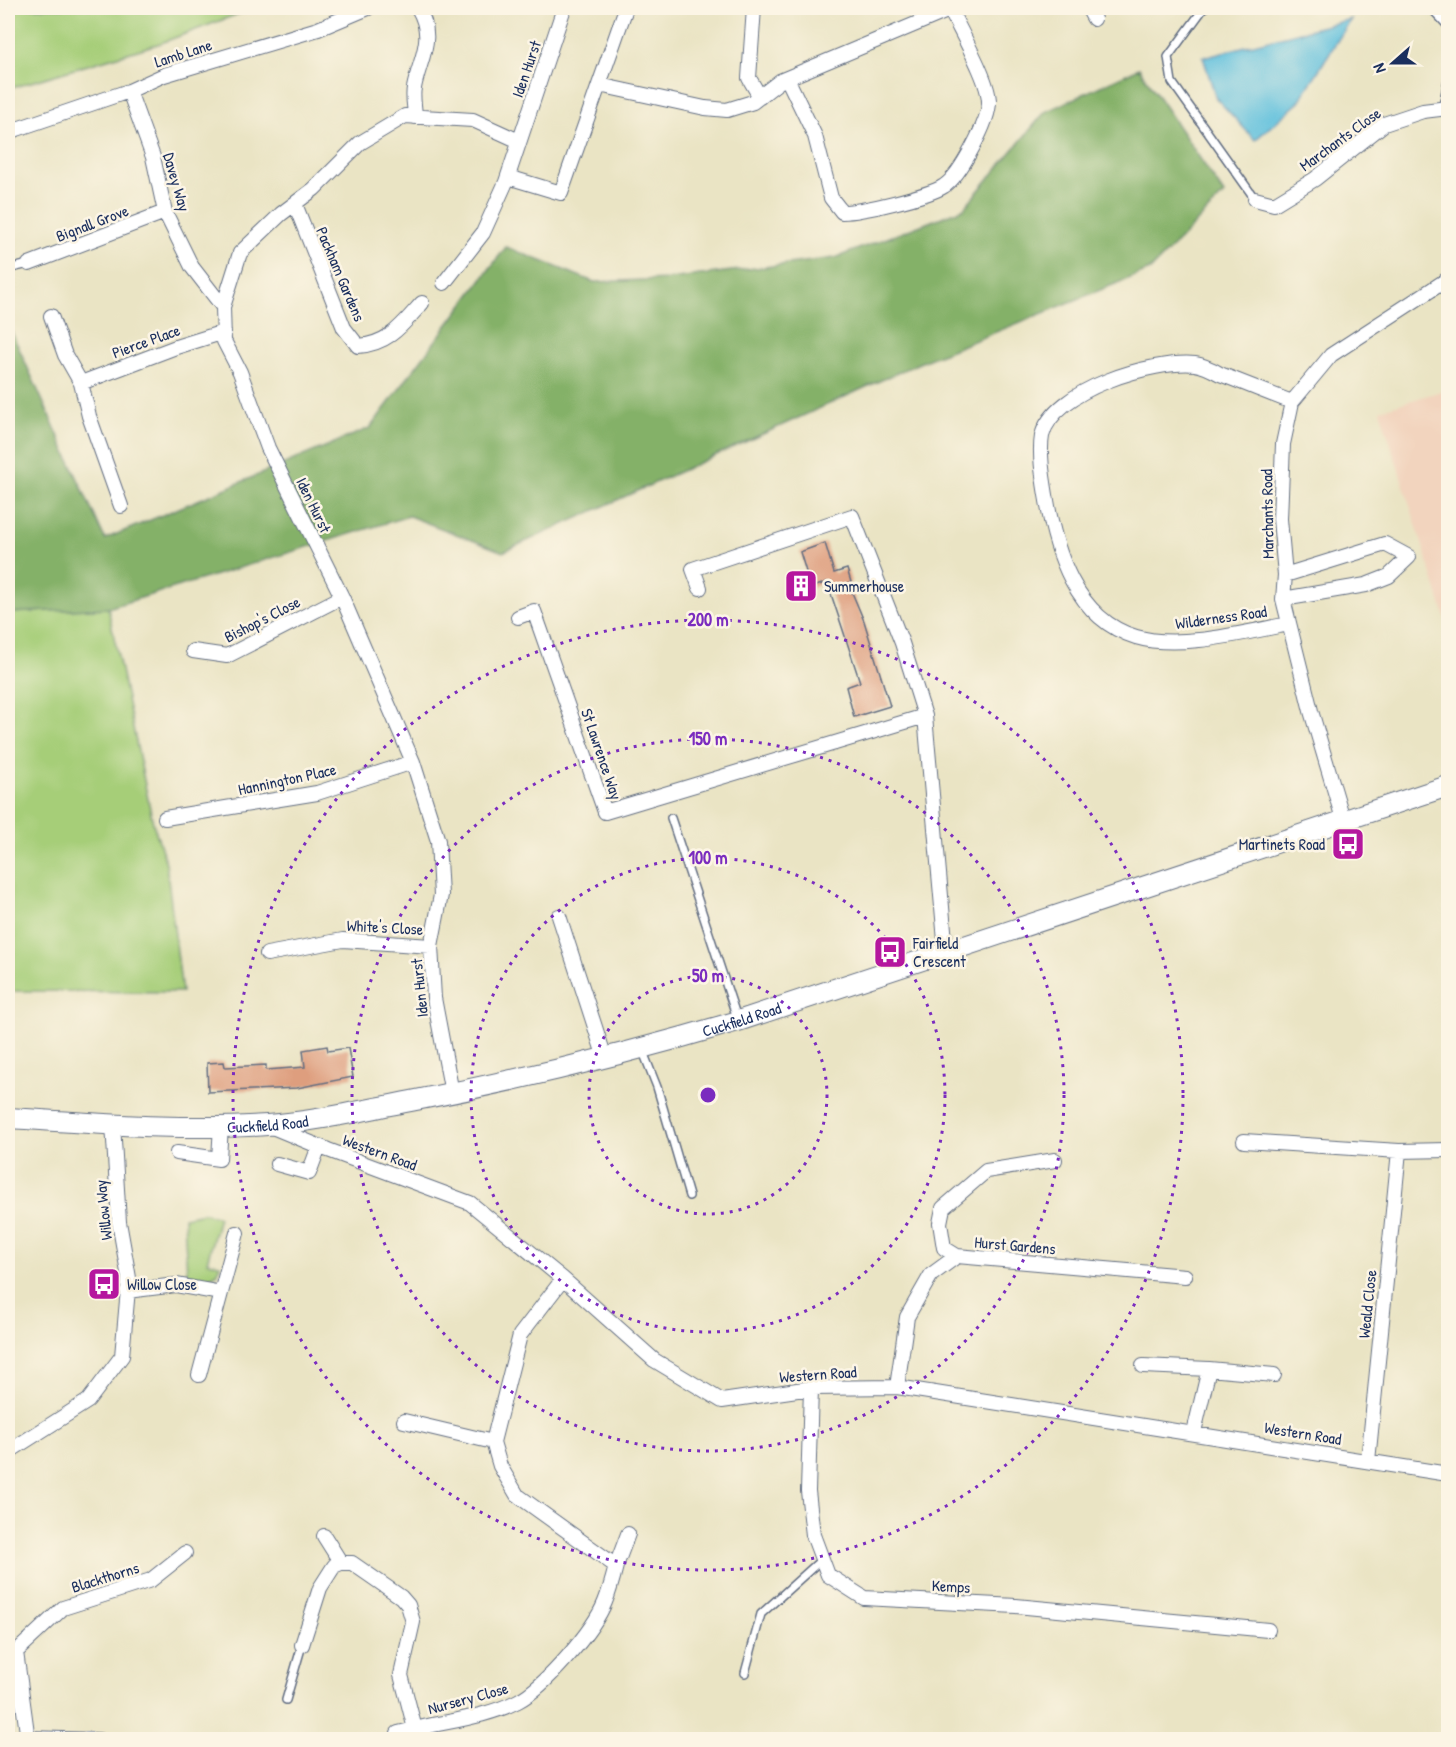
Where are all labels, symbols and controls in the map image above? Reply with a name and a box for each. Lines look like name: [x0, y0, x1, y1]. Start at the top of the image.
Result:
street label: Lamb Lane: [151, 33, 215, 73]
north arrow: [1363, 33, 1423, 93]
street label: Iden Hurst: [506, 37, 546, 100]
text: N: [1367, 60, 1391, 76]
street label: Marchants Close: [1295, 102, 1386, 176]
street label: Davey Way: [158, 150, 196, 214]
street label: Bignall Grove: [53, 199, 132, 247]
street label: Packham Gardens: [311, 223, 371, 325]
street label: Pierce Place: [109, 318, 184, 363]
street label: Marchants Road: [1255, 469, 1279, 559]
street label: Iden Hurst: [291, 474, 337, 537]
building icon: Summerhouse: [783, 568, 819, 604]
place label: Summerhouse: [824, 575, 905, 597]
street label: Bishop's Close: [220, 590, 304, 647]
street label: Wilderness Road: [1174, 600, 1268, 634]
text: 200 m: [688, 607, 728, 632]
street label: St Lawrence Way: [576, 705, 628, 803]
text: 150 m: [689, 726, 727, 751]
street label: Hannington Place: [236, 758, 339, 800]
bus stop icon: Martinets Road: [1330, 826, 1366, 862]
place label: Martinets Road: [1239, 833, 1325, 855]
text: 100 m: [688, 845, 728, 870]
street label: White's Close: [346, 914, 424, 940]
place label: Fairfield Crescent: [912, 932, 966, 972]
bus stop icon: Fairfield Crescent: [872, 934, 908, 970]
street label: Iden Hurst: [405, 957, 433, 1018]
text: 50 m: [692, 963, 724, 988]
street label: Cuckfield Road: [700, 997, 784, 1042]
centre of rings: [698, 1085, 718, 1105]
street label: Cuckfield Road: [227, 1110, 310, 1138]
street label: Western Road: [340, 1128, 420, 1176]
street label: Willow Way: [89, 1178, 117, 1241]
street label: Hurst Gardens: [973, 1230, 1057, 1260]
bus stop icon: Willow Close: [86, 1266, 122, 1302]
street label: Weald Close: [1352, 1268, 1382, 1339]
place label: Willow Close: [127, 1273, 198, 1295]
street label: Western Road: [779, 1360, 857, 1388]
street label: Western Road: [1263, 1416, 1343, 1450]
street label: Blackthorns: [68, 1556, 142, 1598]
street label: Kemps: [931, 1574, 971, 1598]
street label: Nursery Close: [425, 1677, 511, 1719]

